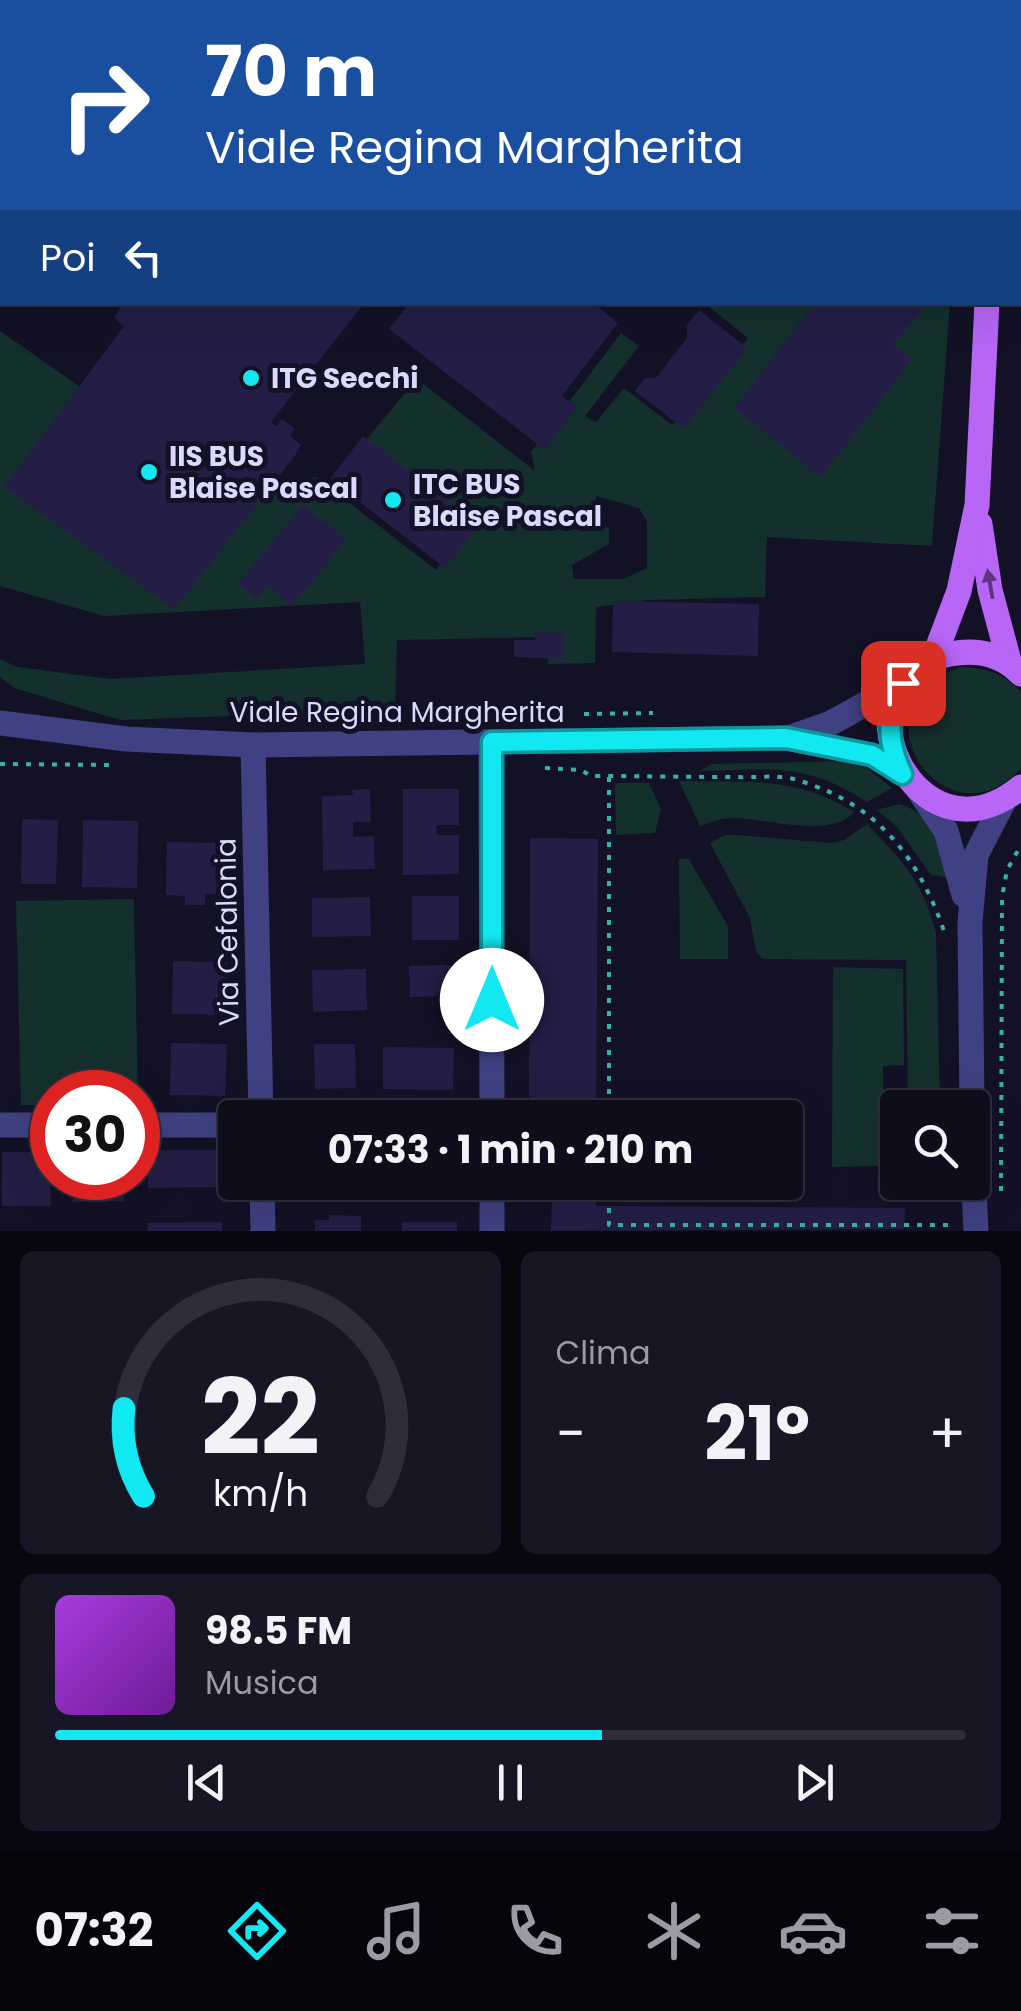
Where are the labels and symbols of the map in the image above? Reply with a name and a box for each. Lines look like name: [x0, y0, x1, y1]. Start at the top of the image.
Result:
place label: ITG Secchi: [271, 359, 419, 398]
marker: ITG Secchi: [240, 367, 262, 389]
place label: IIS BUS Blaise Pascal: [169, 437, 358, 508]
marker: IIS BUS Blaise Pascal: [138, 461, 160, 483]
place label: ITC BUS Blaise Pascal: [413, 465, 602, 536]
marker: ITC BUS Blaise Pascal: [382, 489, 404, 511]
one-way arrow: [981, 568, 997, 599]
pin: [861, 641, 946, 726]
street label: Viale Regina Margherita: [229, 693, 565, 732]
street label: Via Cefalonia: [206, 838, 249, 1026]
position arrow: [440, 948, 544, 1052]
speed limit sign: 30: [30, 1070, 160, 1200]

